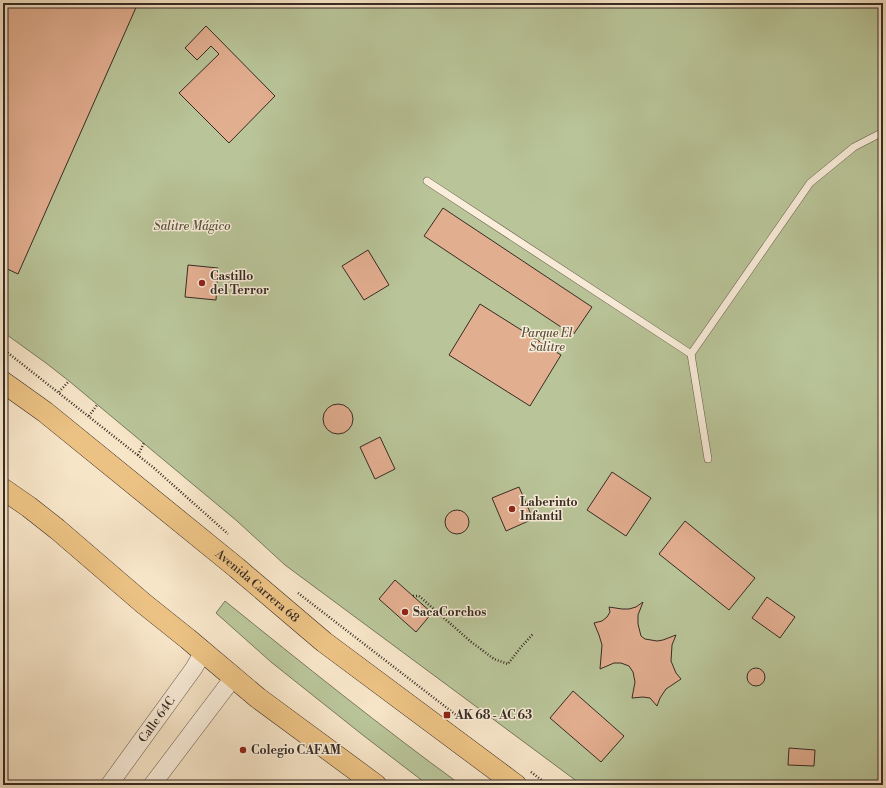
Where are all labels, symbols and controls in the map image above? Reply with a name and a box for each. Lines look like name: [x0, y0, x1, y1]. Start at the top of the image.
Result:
park label: Salitre Mágico: [153, 219, 231, 234]
place label: Castillo del Terror: [210, 269, 269, 298]
marker: Castillo del Terror: [197, 278, 207, 288]
park label: Parque El Salitre: [520, 326, 573, 355]
place label: Laberinto Infantil: [520, 495, 578, 524]
marker: Laberinto Infantil: [507, 504, 517, 514]
street label: Avenida Carrera 68: [211, 546, 302, 626]
place label: SacaCorchos: [413, 605, 486, 620]
marker: SacaCorchos: [400, 607, 410, 617]
street label: Calle 64C: [135, 694, 179, 746]
place label: AK 68 - AC 63: [454, 708, 532, 723]
marker: AK 68 - AC 63: [442, 710, 452, 720]
place label: Colegio CAFAM: [251, 743, 341, 758]
marker: Colegio CAFAM: [238, 745, 248, 755]

